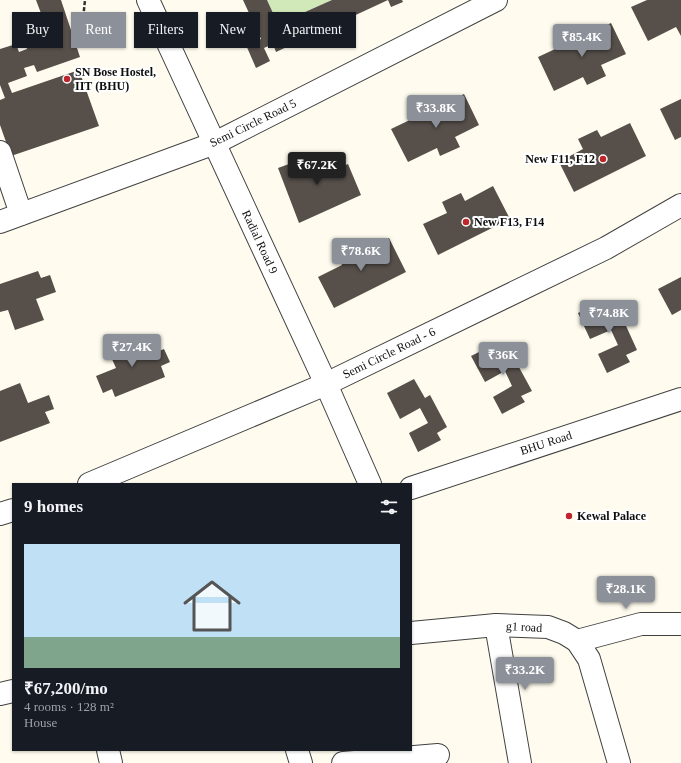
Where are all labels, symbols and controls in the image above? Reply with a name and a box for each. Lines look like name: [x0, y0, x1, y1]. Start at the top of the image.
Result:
chip: Buy: [12, 12, 63, 48]
chip: Rent: [71, 12, 126, 48]
chip: Filters: [134, 12, 198, 48]
chip: New: [206, 12, 260, 48]
chip: Apartment: [268, 12, 356, 48]
pin: ₹85.4K: [549, 24, 615, 58]
text: ₹85.4K: [562, 29, 602, 44]
place label: SN Bose Hostel, IIT (BHU): [75, 65, 156, 93]
marker: SN Bose Hostel, IIT (BHU): [62, 74, 72, 84]
pin: ₹33.8K: [403, 95, 469, 129]
street label: Semi Circle Road 5: [208, 96, 298, 150]
text: ₹33.8K: [416, 100, 456, 115]
pin: ₹67.2K: [284, 152, 350, 186]
place label: New F11, F12: [525, 152, 595, 166]
marker: New F11, F12: [598, 154, 608, 164]
text: ₹67.2K: [297, 157, 337, 172]
street label: Radial Road 9: [239, 208, 281, 276]
place label: New F13, F14: [474, 215, 544, 229]
marker: New F13, F14: [461, 217, 471, 227]
pin: ₹78.6K: [328, 238, 394, 272]
text: ₹78.6K: [341, 243, 381, 258]
pin: ₹74.8K: [576, 300, 642, 334]
text: ₹74.8K: [589, 305, 629, 320]
street label: Semi Circle Road - 6: [340, 324, 438, 382]
pin: ₹27.4K: [99, 334, 165, 368]
text: ₹27.4K: [112, 339, 152, 354]
pin: ₹36K: [479, 342, 527, 376]
text: ₹36K: [488, 347, 518, 362]
street label: BHU Road: [518, 428, 574, 458]
icon: filters: [378, 496, 400, 518]
text: 9 homes: [24, 497, 83, 516]
place label: Kewal Palace: [577, 509, 647, 523]
marker: Kewal Palace: [564, 511, 574, 521]
icon: home: [176, 570, 248, 642]
pin: ₹28.1K: [593, 576, 659, 610]
text: ₹28.1K: [606, 581, 646, 596]
street label: g1 road: [505, 619, 543, 635]
pin: ₹33.2K: [492, 657, 558, 691]
text: ₹33.2K: [505, 662, 545, 677]
text: ₹67,200/mo: [24, 679, 108, 698]
text: 4 rooms · 128 m²: [24, 699, 114, 714]
text: House: [24, 715, 57, 730]

